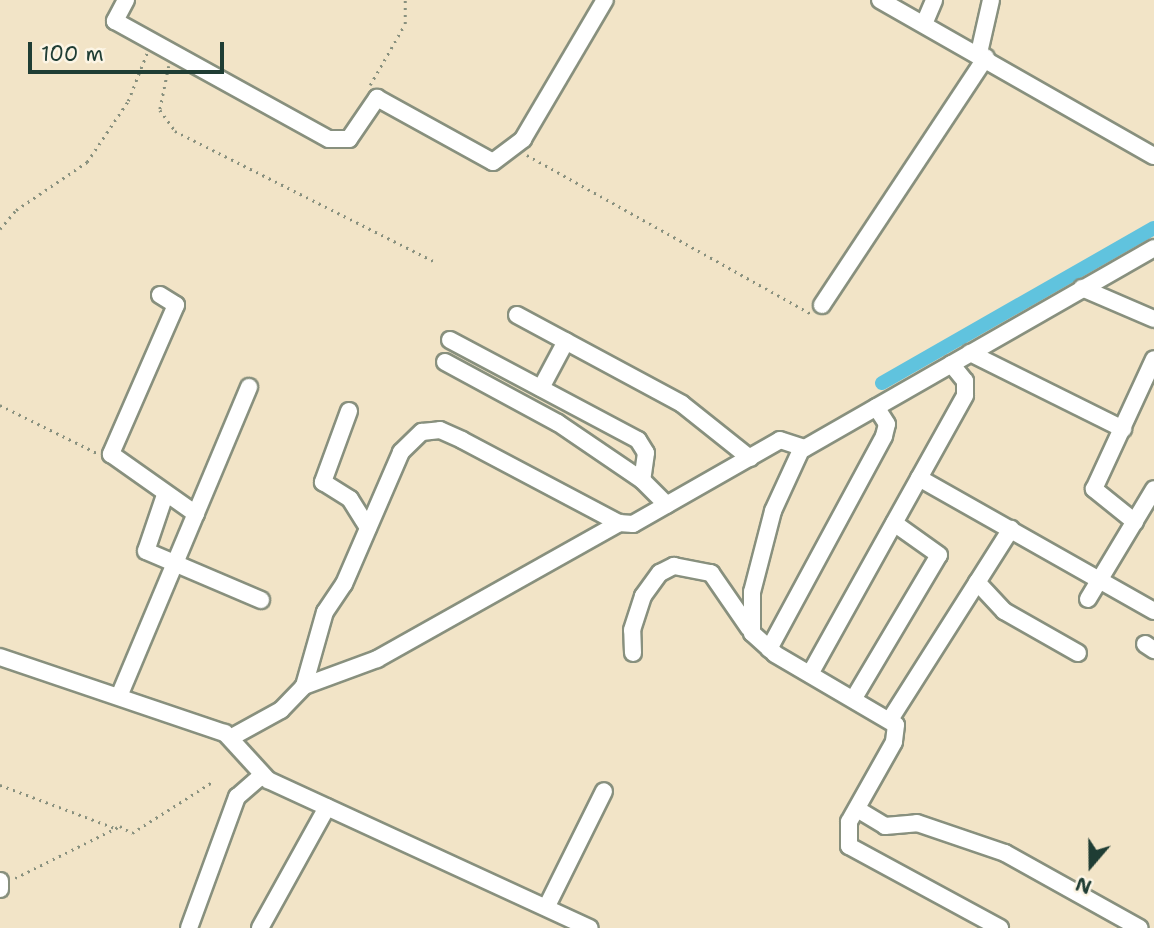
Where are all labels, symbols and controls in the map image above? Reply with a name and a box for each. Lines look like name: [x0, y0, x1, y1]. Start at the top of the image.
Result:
scale bar: [32, 28, 228, 72]
text: 100 m: [41, 40, 104, 68]
north arrow: [1056, 830, 1126, 900]
text: N: [1072, 871, 1095, 900]

